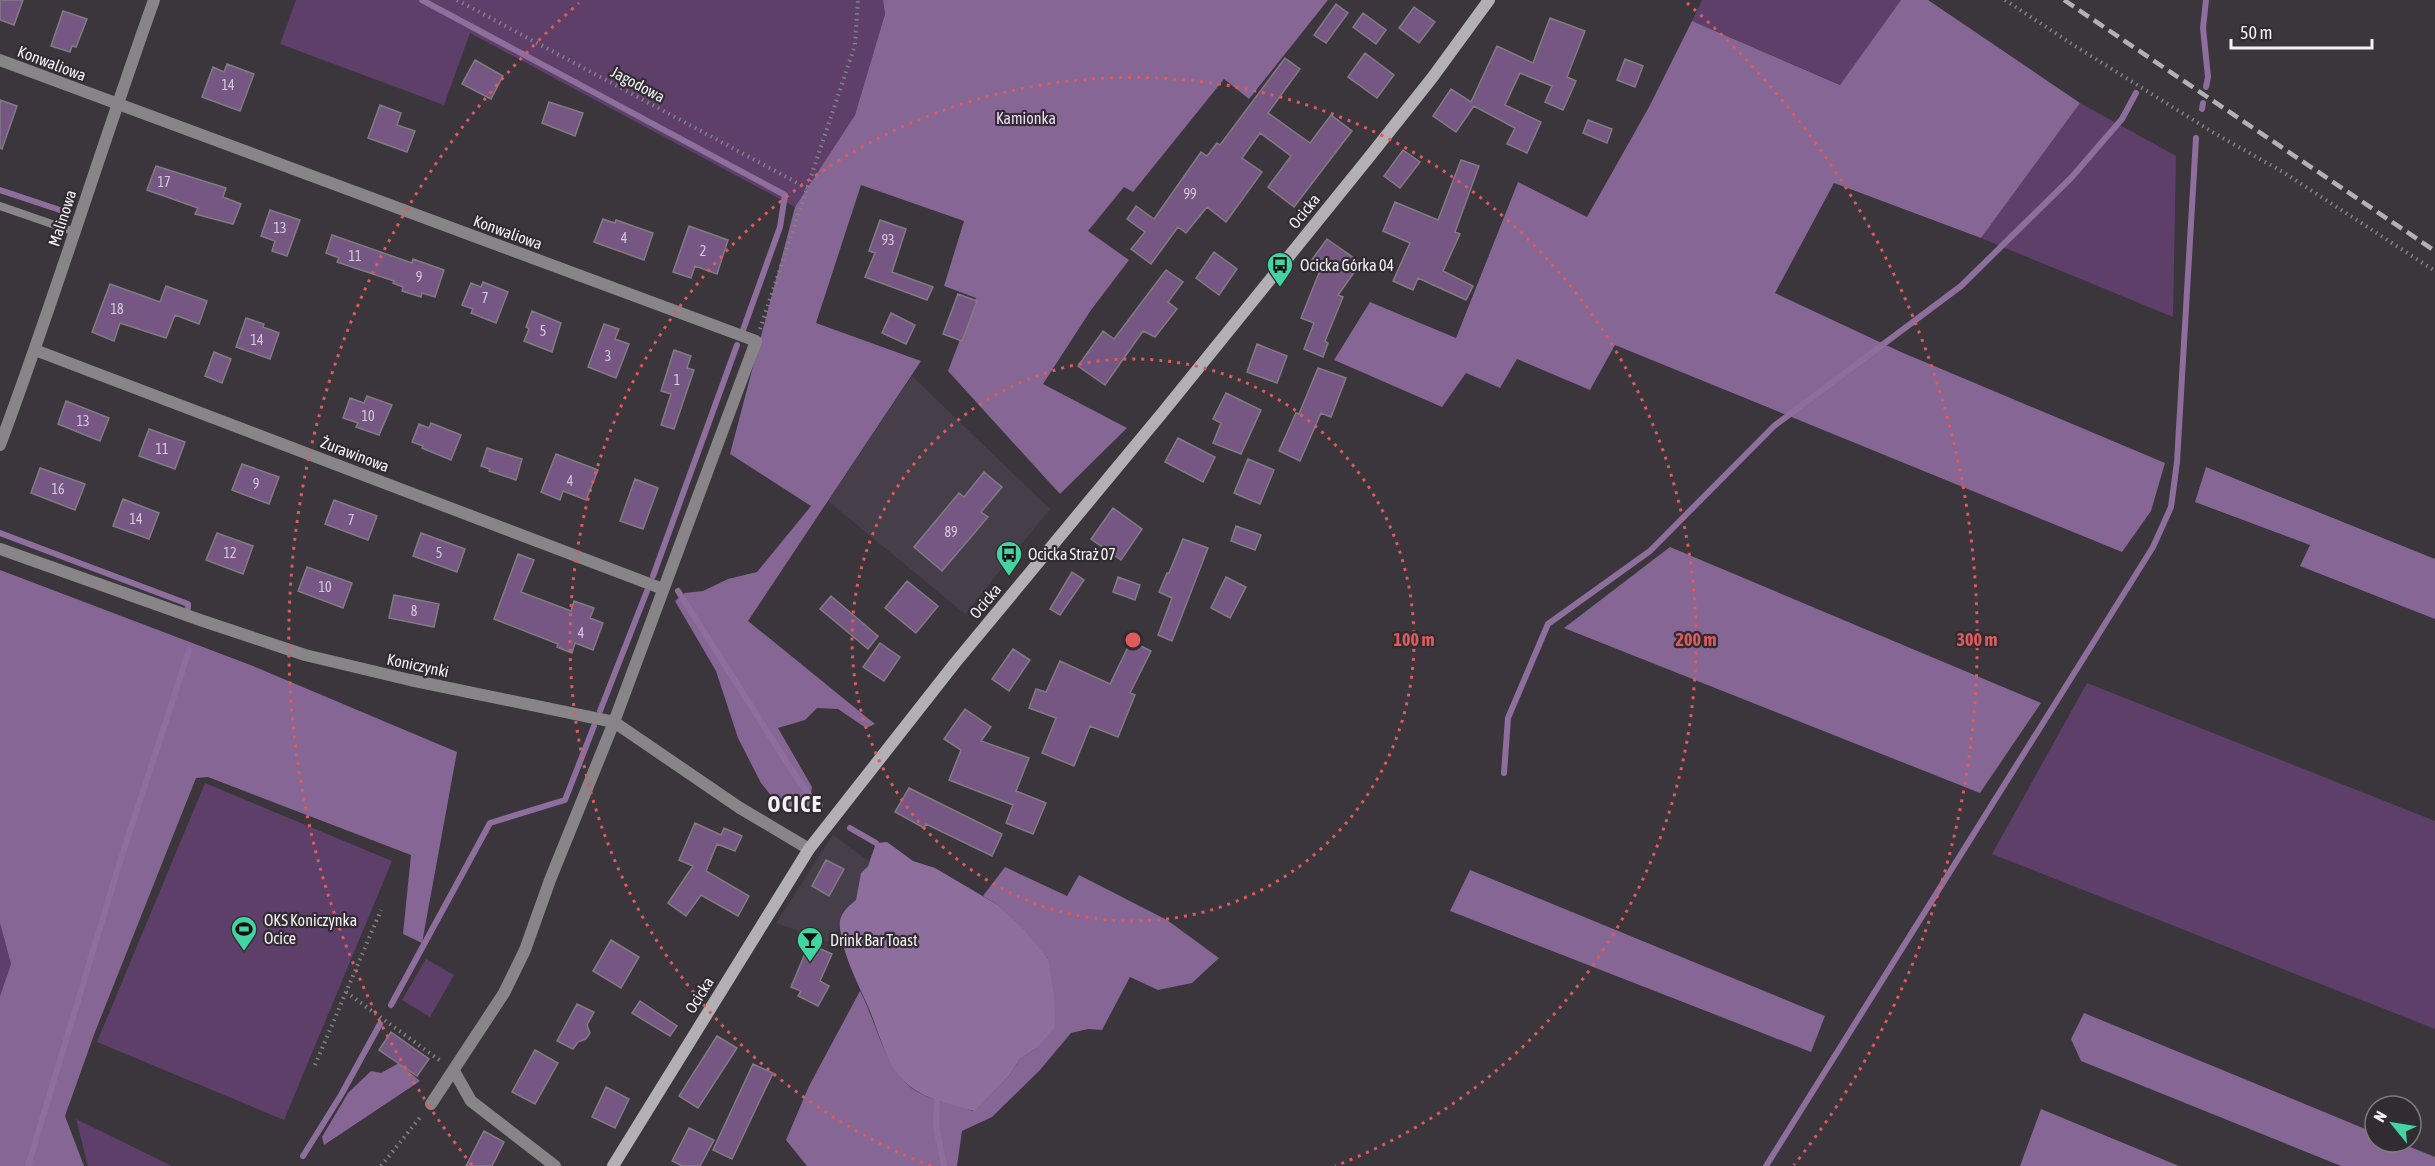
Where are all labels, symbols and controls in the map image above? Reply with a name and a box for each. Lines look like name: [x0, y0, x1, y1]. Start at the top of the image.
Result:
scale bar: [2231, 12, 2372, 50]
text: 50 m: [2240, 22, 2272, 43]
street label: Konwaliowa: [15, 42, 89, 84]
street label: Jagodowa: [608, 62, 668, 107]
house number: 14: [221, 77, 235, 93]
park label: Kamionka: [996, 109, 1056, 127]
house number: 17: [157, 174, 171, 190]
house number: 99: [1183, 186, 1197, 202]
street label: Malinowa: [44, 188, 80, 248]
street label: Ocicka: [1285, 190, 1323, 232]
street label: Konwaliowa: [471, 211, 545, 253]
house number: 13: [273, 220, 287, 236]
house number: 4: [621, 230, 628, 246]
house number: 93: [881, 232, 895, 248]
house number: 2: [700, 243, 706, 259]
house number: 11: [348, 248, 362, 264]
bus stop icon: Ocicka Górka 04: [1265, 250, 1295, 288]
place label: Ocicka Górka 04: [1300, 256, 1394, 274]
house number: 9: [416, 269, 422, 285]
house number: 7: [482, 290, 488, 306]
house number: 18: [110, 301, 124, 317]
house number: 5: [540, 323, 546, 339]
house number: 14: [250, 332, 264, 348]
house number: 3: [605, 348, 611, 364]
house number: 1: [674, 372, 680, 388]
house number: 10: [361, 408, 375, 424]
house number: 13: [76, 413, 90, 429]
street label: Żurawinowa: [318, 433, 392, 475]
house number: 11: [155, 441, 169, 457]
house number: 4: [567, 473, 574, 489]
house number: 9: [253, 476, 259, 492]
house number: 16: [51, 481, 65, 497]
house number: 14: [129, 511, 143, 527]
house number: 7: [348, 512, 354, 528]
house number: 89: [944, 524, 958, 540]
bus stop icon: Ocicka Straż 07: [994, 539, 1024, 577]
house number: 12: [223, 545, 237, 561]
house number: 5: [436, 545, 442, 561]
place label: Ocicka Straż 07: [1028, 545, 1116, 563]
house number: 10: [318, 579, 332, 595]
street label: Ocicka: [965, 580, 1005, 622]
house number: 8: [411, 603, 418, 619]
house number: 4: [578, 625, 585, 641]
text: 100 m: [1394, 629, 1434, 650]
text: 200 m: [1676, 629, 1716, 650]
text: 300 m: [1957, 629, 1997, 650]
centre of rings: [1123, 630, 1143, 650]
street label: Koniczynki: [385, 650, 451, 681]
district label: OCICE: [767, 791, 823, 817]
place label: OKS Koniczynka Ocice: [264, 911, 357, 947]
sports icon: OKS Koniczynka Ocice: [229, 914, 259, 952]
bar icon: Drink Bar Toast: [795, 925, 825, 963]
place label: Drink Bar Toast: [830, 931, 918, 949]
street label: Ocicka: [681, 974, 717, 1016]
north arrow: [2363, 1094, 2423, 1154]
text: N: [2370, 1108, 2390, 1125]

